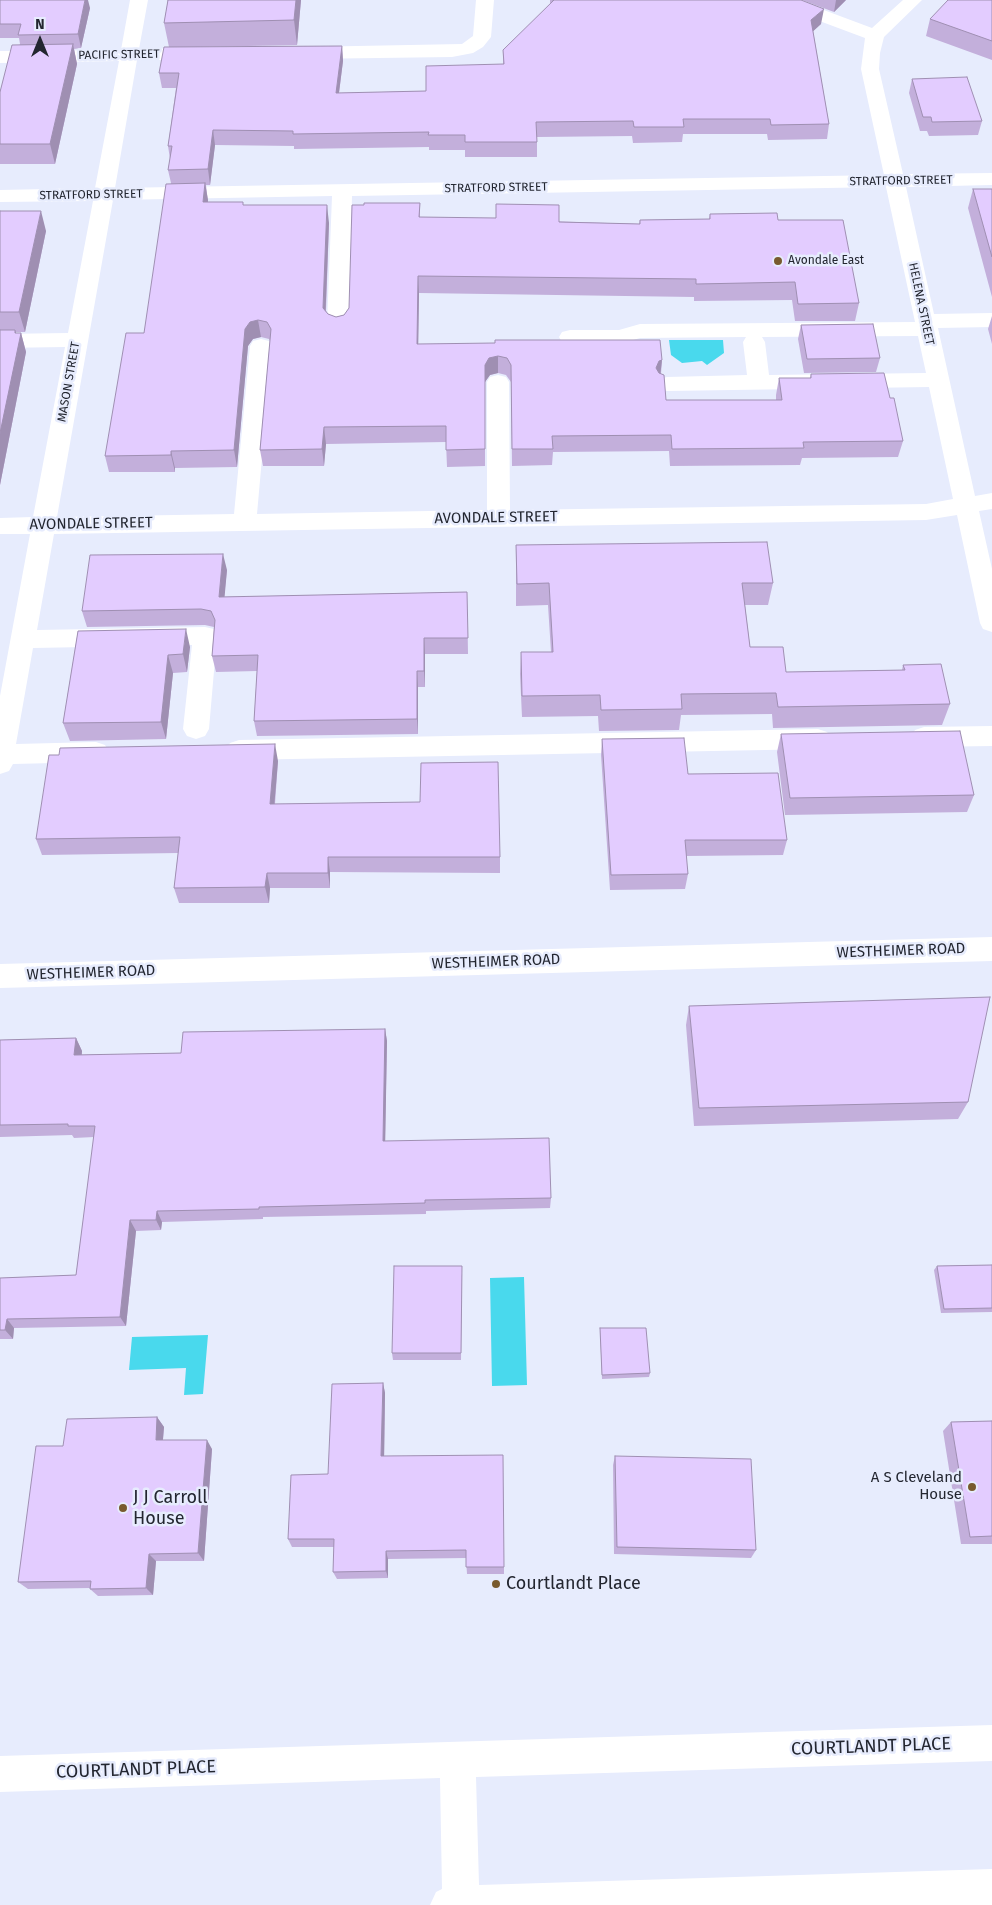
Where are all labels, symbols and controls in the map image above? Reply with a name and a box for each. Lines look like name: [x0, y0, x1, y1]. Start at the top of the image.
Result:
north arrow: [15, 15, 65, 65]
text: N: [35, 16, 45, 33]
street label: PACIFIC STREET: [78, 47, 160, 63]
street label: STRATFORD STREET: [849, 173, 953, 189]
street label: STRATFORD STREET: [444, 180, 548, 196]
street label: STRATFORD STREET: [39, 187, 143, 203]
place label: Avondale East: [788, 254, 864, 268]
marker: Avondale East: [772, 255, 784, 267]
street label: HELENA STREET: [905, 261, 937, 347]
street label: MASON STREET: [55, 341, 83, 423]
street label: AVONDALE STREET: [434, 508, 558, 528]
street label: AVONDALE STREET: [29, 514, 153, 534]
street label: WESTHEIMER ROAD: [836, 940, 966, 962]
street label: WESTHEIMER ROAD: [431, 951, 561, 973]
street label: WESTHEIMER ROAD: [26, 962, 156, 984]
place label: A S Cleveland House: [871, 1469, 962, 1504]
marker: A S Cleveland House: [966, 1481, 978, 1493]
place label: J J Carroll House: [133, 1487, 208, 1530]
marker: J J Carroll House: [117, 1502, 129, 1514]
place label: Courtlandt Place: [506, 1573, 641, 1595]
marker: Courtlandt Place: [490, 1578, 502, 1590]
street label: COURTLANDT PLACE: [791, 1733, 951, 1761]
street label: COURTLANDT PLACE: [56, 1756, 216, 1784]

